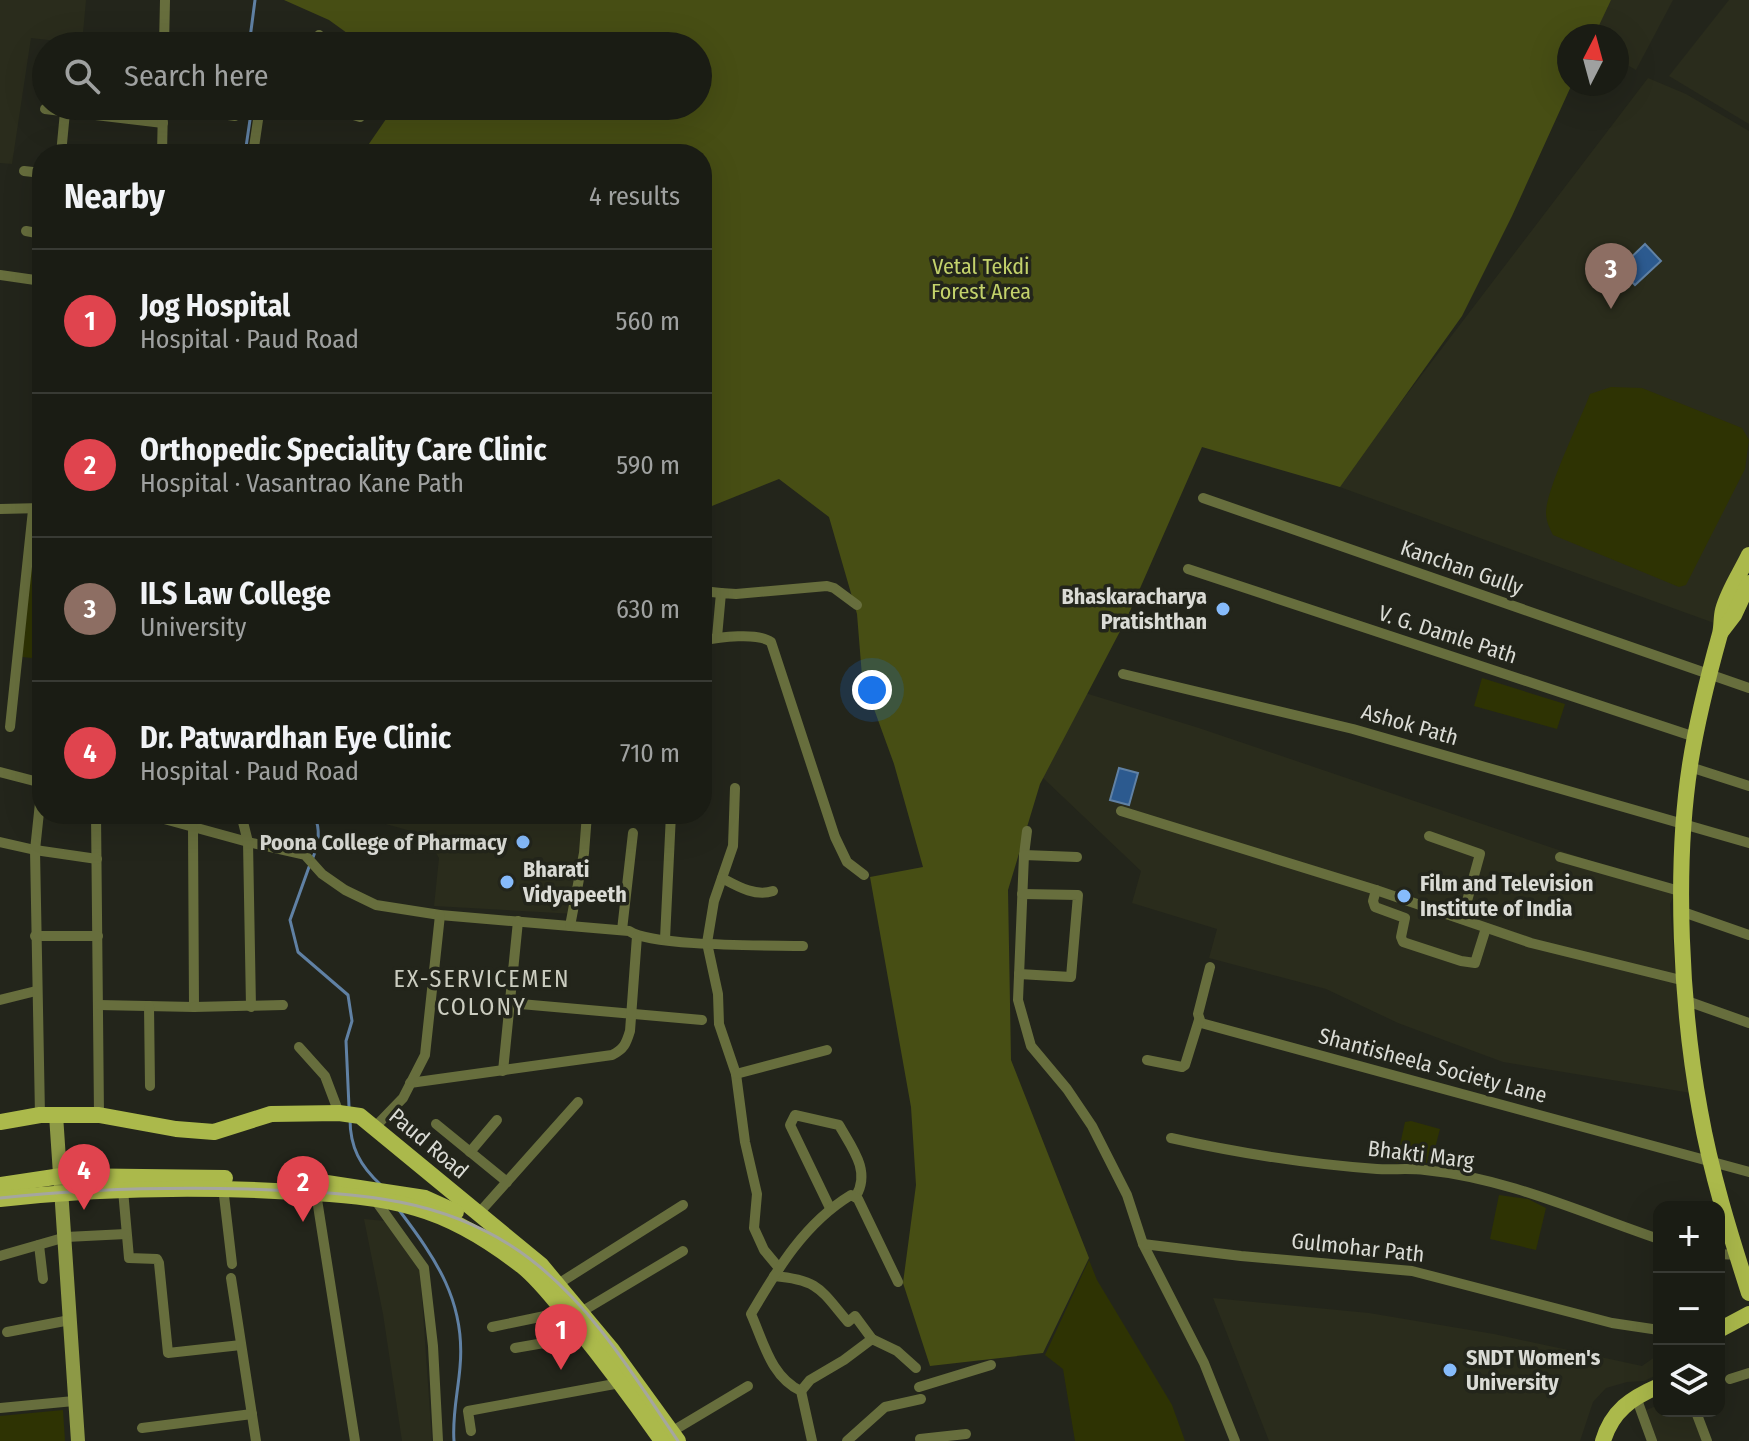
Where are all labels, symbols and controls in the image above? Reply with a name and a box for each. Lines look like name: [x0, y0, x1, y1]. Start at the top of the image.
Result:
north arrow: [1557, 24, 1629, 96]
search box: [32, 32, 712, 120]
icon: search: [60, 54, 104, 98]
text: Search here: [124, 58, 269, 94]
text: Nearby: [64, 176, 165, 217]
text: 4 results: [589, 181, 680, 212]
pin: 3: [1585, 243, 1637, 309]
park label: Vetal Tekdi Forest Area: [931, 253, 1031, 305]
text: Jog Hospital: [140, 288, 290, 324]
text: 1: [85, 306, 96, 337]
text: 560 m: [616, 306, 680, 337]
text: Hospital · Paud Road: [140, 324, 359, 355]
text: Orthopedic Speciality Care Clinic: [140, 432, 546, 468]
text: 2: [84, 450, 96, 481]
text: 590 m: [616, 450, 680, 481]
text: Hospital · Vasantrao Kane Path: [140, 468, 464, 499]
street label: Kanchan Gully: [1397, 534, 1527, 601]
text: ILS Law College: [140, 576, 331, 612]
place label: Bhaskaracharya Pratishthan: [1061, 583, 1207, 635]
text: 3: [84, 594, 96, 625]
text: 630 m: [616, 594, 680, 625]
street label: V. G. Damle Path: [1375, 599, 1521, 670]
marker: Bhaskaracharya Pratishthan: [1214, 600, 1232, 618]
text: University: [140, 612, 246, 643]
your location: [852, 670, 892, 710]
street label: Ashok Path: [1358, 698, 1461, 751]
text: Dr. Patwardhan Eye Clinic: [140, 720, 451, 756]
text: 4: [83, 738, 97, 769]
text: 710 m: [620, 738, 680, 769]
text: Hospital · Paud Road: [140, 756, 359, 787]
place label: Poona College of Pharmacy: [260, 829, 508, 856]
marker: Poona College of Pharmacy: [514, 833, 532, 851]
place label: Bharati Vidyapeeth: [522, 856, 627, 908]
place label: Film and Television Institute of India: [1420, 870, 1594, 922]
marker: Bharati Vidyapeeth: [498, 873, 516, 891]
marker: Film and Television Institute of India: [1395, 887, 1413, 905]
district label: EX-SERVICEMEN COLONY: [394, 965, 570, 1021]
street label: Shantisheela Society Lane: [1316, 1022, 1550, 1109]
street label: Paud Road: [384, 1102, 474, 1184]
street label: Bhakti Marg: [1366, 1135, 1476, 1174]
pin: 4: [58, 1144, 110, 1210]
pin: 2: [277, 1156, 329, 1222]
map controls: [1653, 1201, 1725, 1417]
button: +: [1653, 1201, 1725, 1273]
street label: Gulmohar Path: [1290, 1227, 1426, 1268]
button: −: [1653, 1273, 1725, 1345]
pin: 1: [535, 1304, 587, 1370]
place label: SNDT Women's University: [1466, 1344, 1601, 1396]
button: layers: [1653, 1345, 1725, 1417]
marker: SNDT Women's University: [1441, 1361, 1459, 1379]

